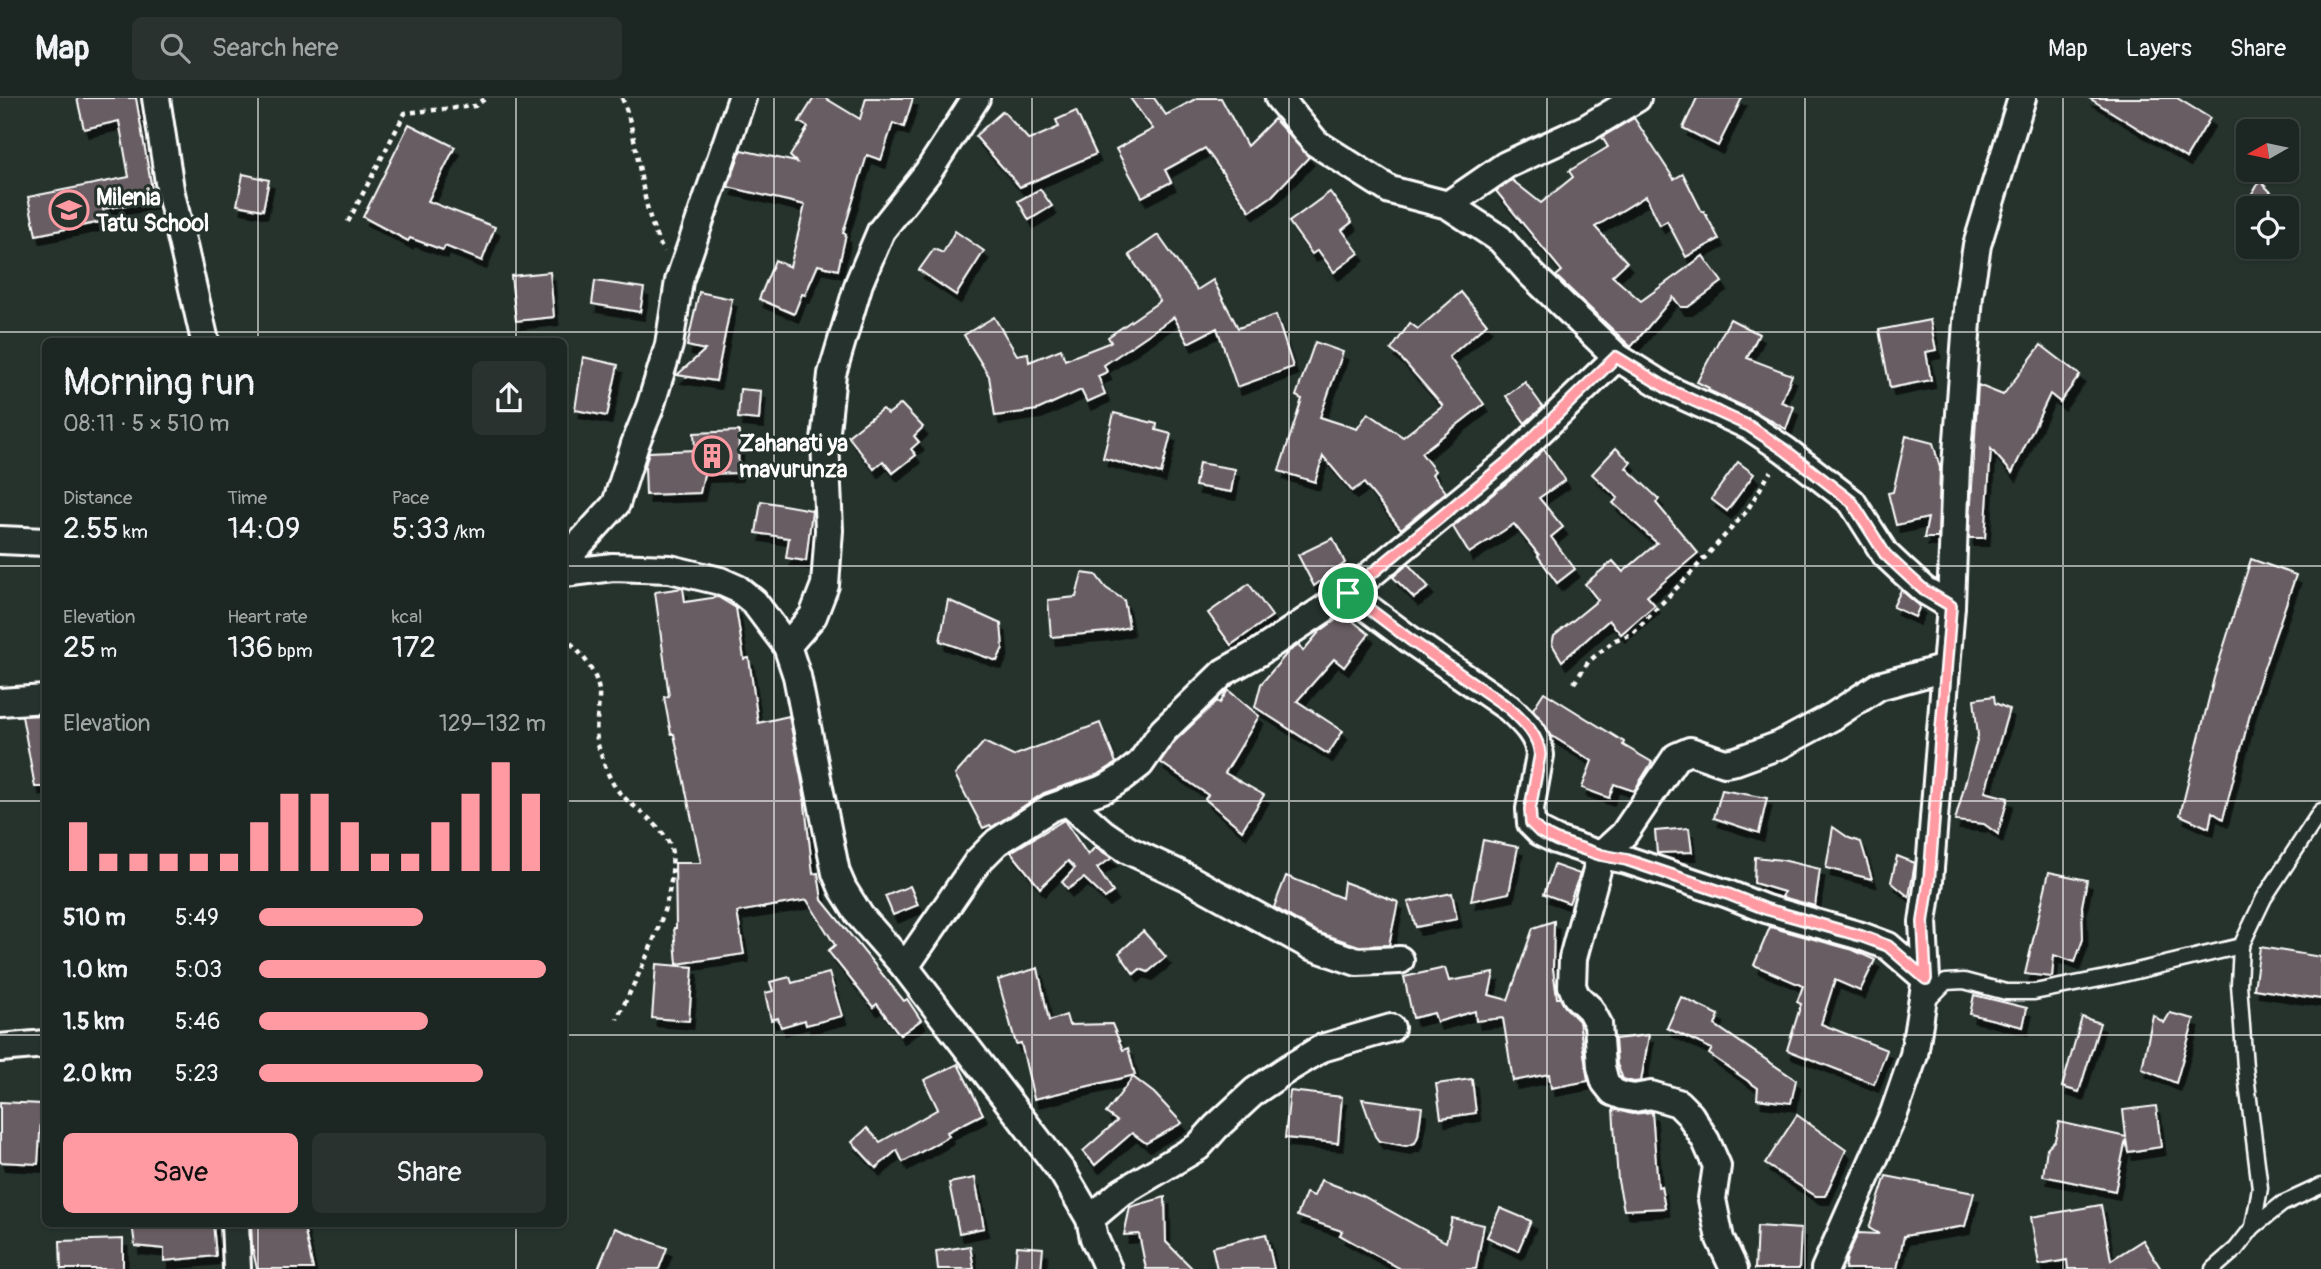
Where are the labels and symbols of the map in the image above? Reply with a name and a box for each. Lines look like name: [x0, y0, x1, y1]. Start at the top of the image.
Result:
north arrow: [2236, 119, 2300, 182]
place label: Milenia Tatu School: [95, 183, 209, 238]
school or university icon: Milenia Tatu School: [48, 189, 90, 231]
place label: Zahanati ya mavurunza: [739, 429, 848, 484]
building icon: Zahanati ya mavurunza: [691, 435, 733, 477]
pin: [1318, 563, 1378, 623]

